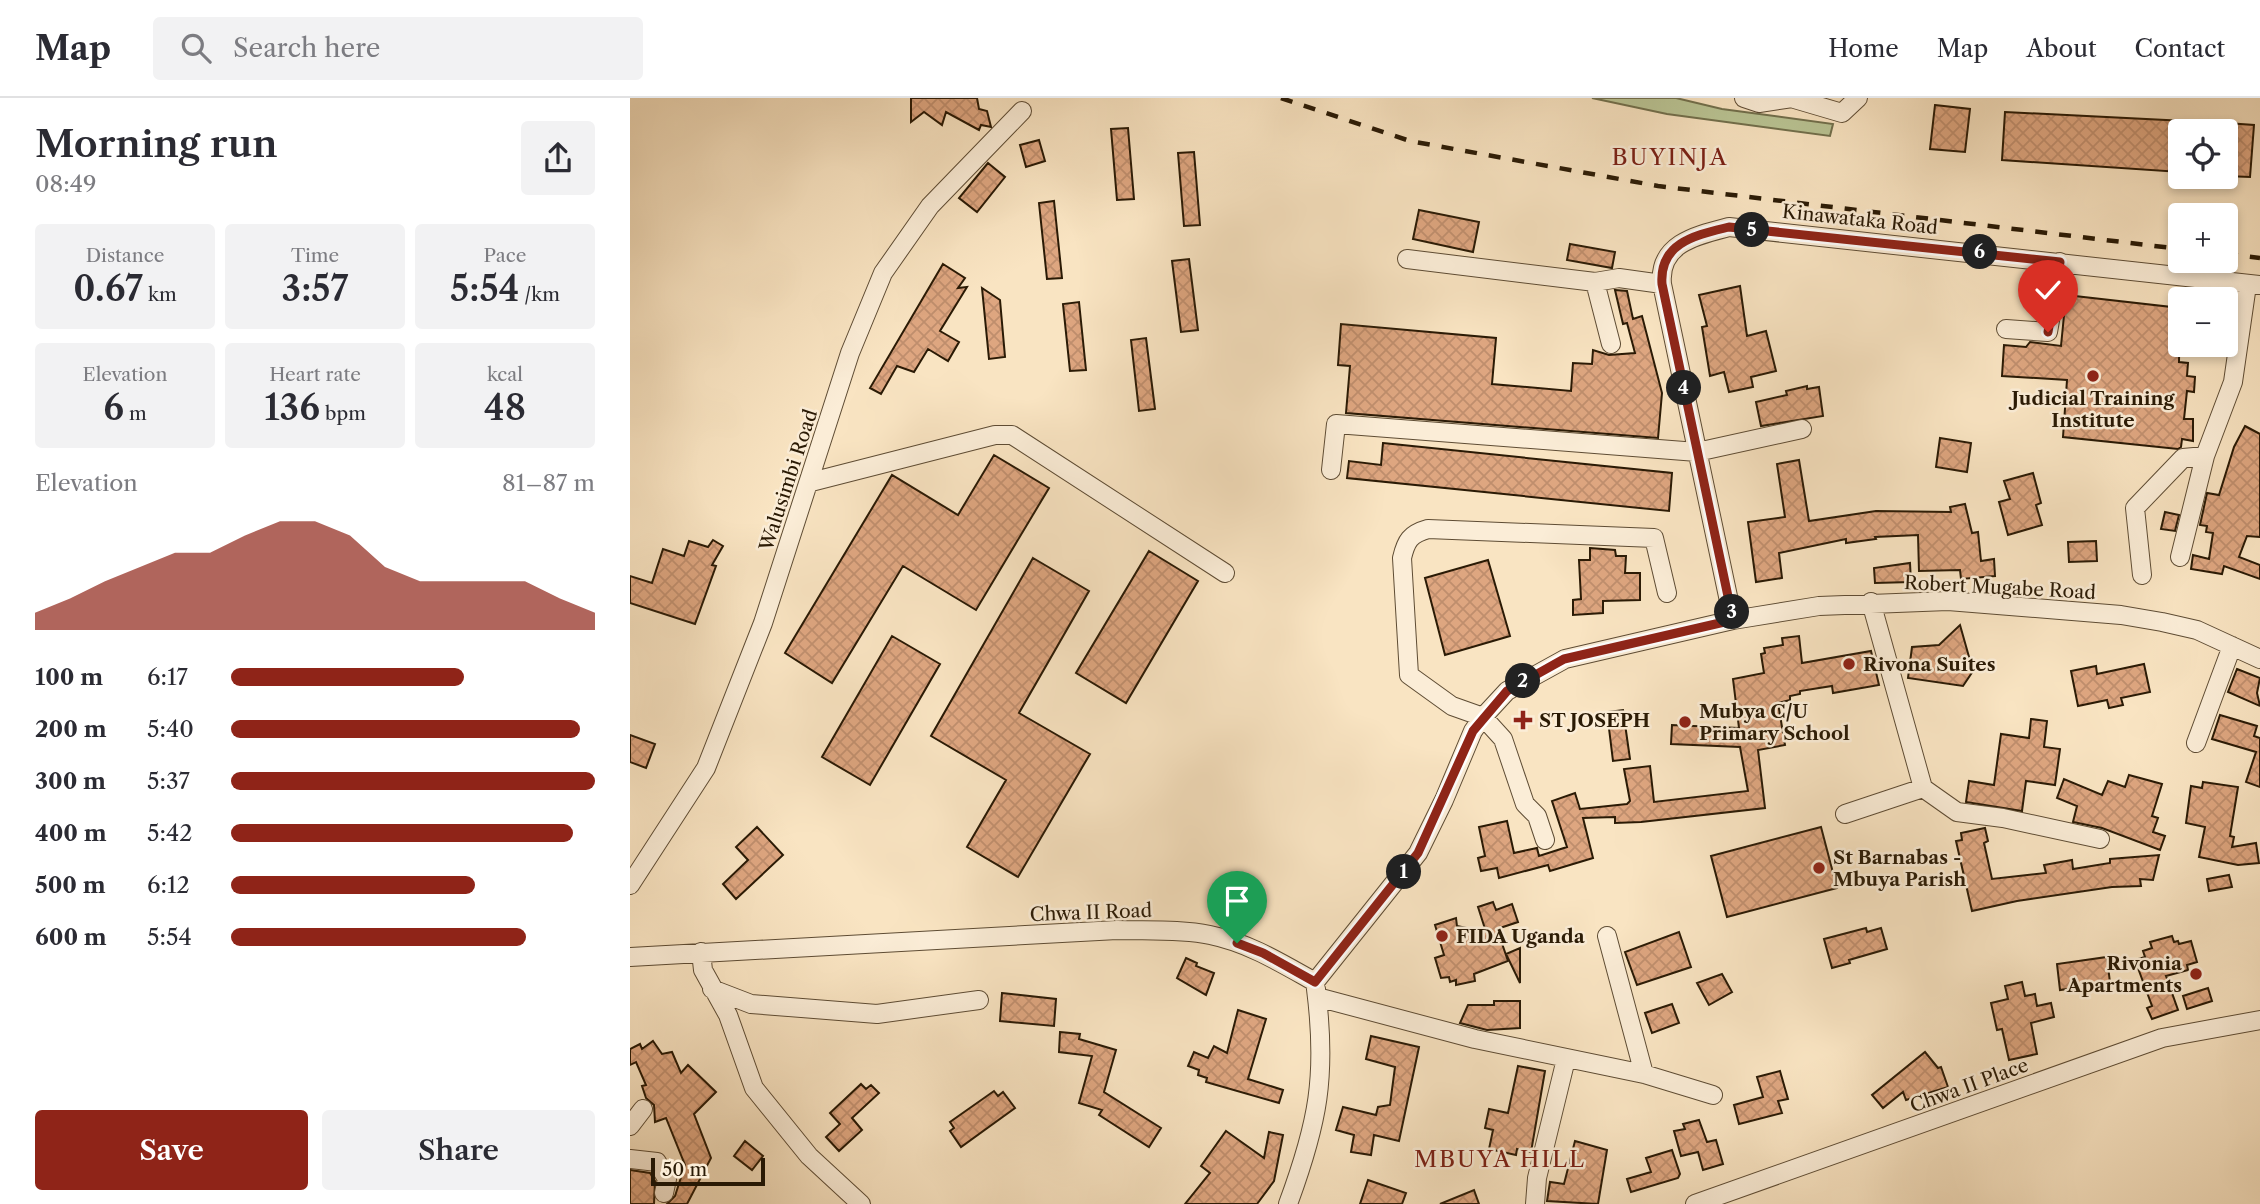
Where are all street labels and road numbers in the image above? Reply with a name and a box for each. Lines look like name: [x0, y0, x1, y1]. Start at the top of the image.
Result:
street label: Kinawataka Road: [1781, 200, 1939, 239]
street label: Walusimbi Road: [754, 406, 822, 555]
street label: Robert Mugabe Road: [1904, 571, 2097, 604]
street label: Chwa II Road: [1029, 899, 1153, 926]
street label: Chwa II Place: [1907, 1053, 2032, 1118]

